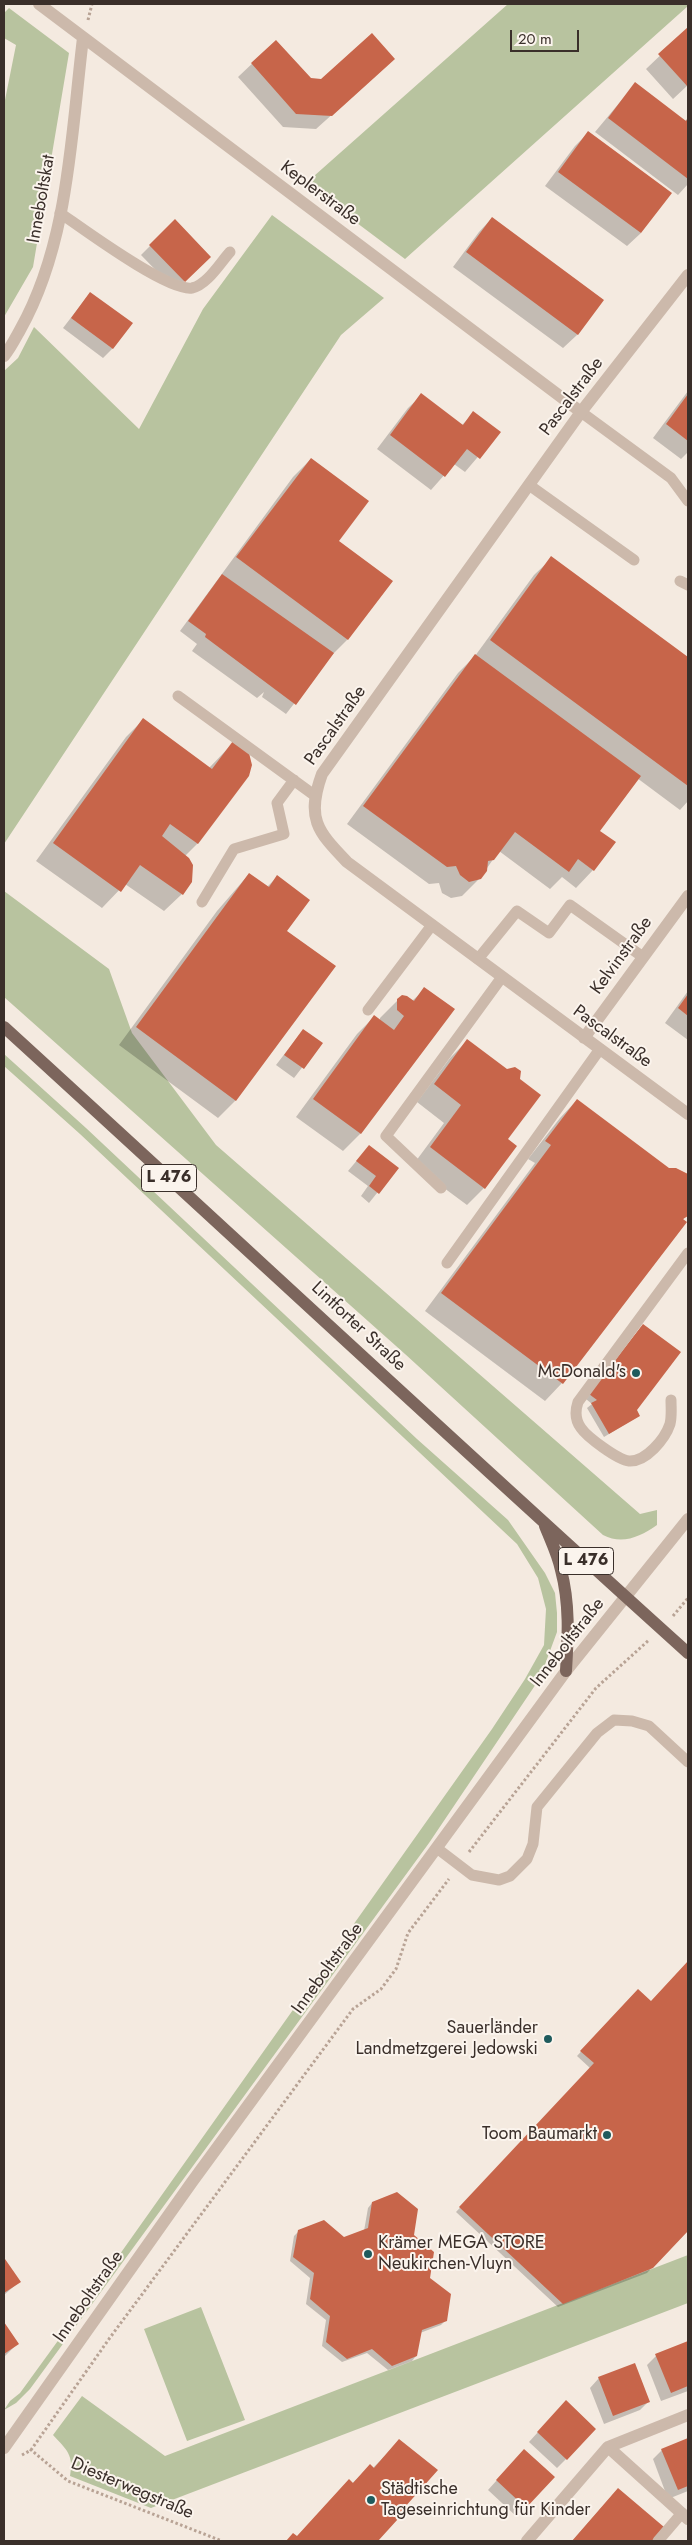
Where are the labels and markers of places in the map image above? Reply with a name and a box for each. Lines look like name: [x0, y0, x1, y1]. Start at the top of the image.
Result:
place label: McDonald's: [538, 1362, 626, 1384]
marker: McDonald's: [630, 1367, 642, 1379]
place label: Sauerländer Landmetzgerei Jedowski: [356, 2018, 538, 2060]
marker: Sauerländer Landmetzgerei Jedowski: [542, 2033, 554, 2045]
place label: Toom Baumarkt: [482, 2124, 597, 2146]
marker: Toom Baumarkt: [601, 2129, 613, 2141]
place label: Krämer MEGA STORE Neukirchen-Vluyn: [378, 2233, 545, 2276]
marker: Krämer MEGA STORE Neukirchen-Vluyn: [362, 2248, 374, 2260]
place label: Städtische Tageseinrichtung für Kinder: [381, 2479, 590, 2522]
marker: Städtische Tageseinrichtung für Kinder: [365, 2494, 377, 2506]

